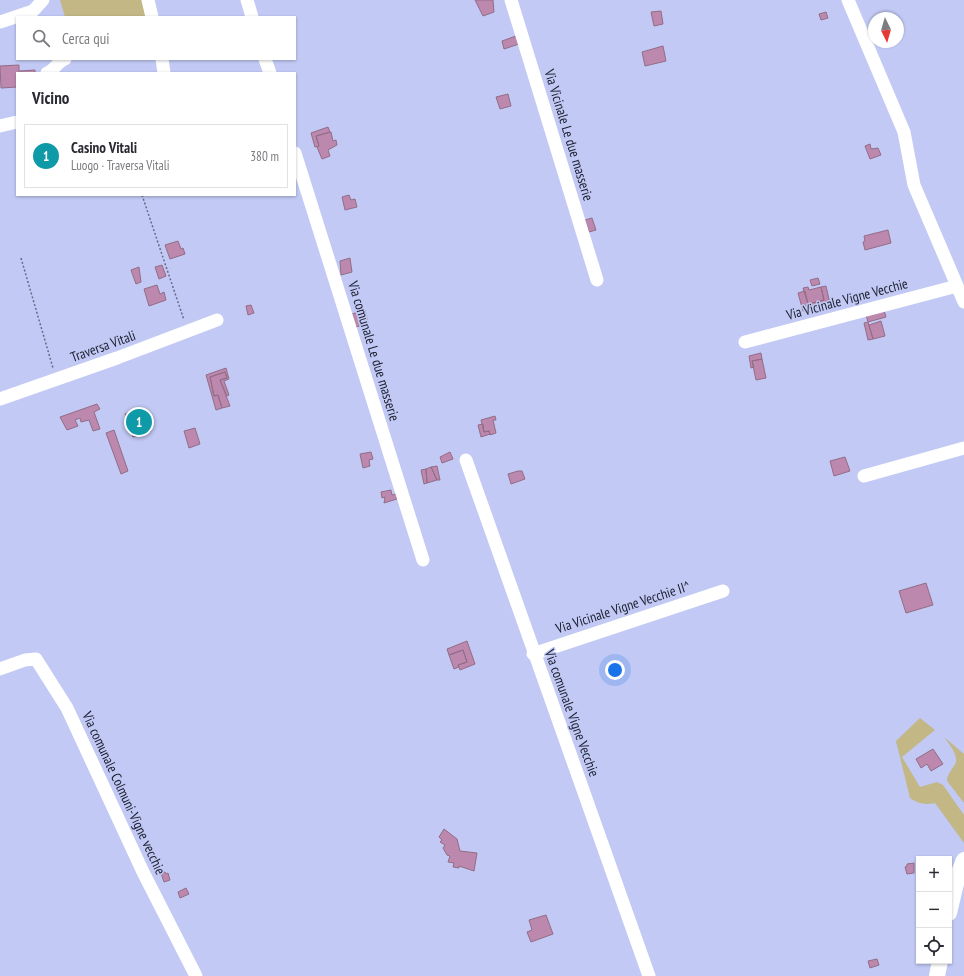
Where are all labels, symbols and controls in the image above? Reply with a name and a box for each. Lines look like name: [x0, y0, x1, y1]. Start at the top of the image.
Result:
north arrow: [868, 12, 904, 48]
search box: [16, 16, 296, 60]
icon: search: [30, 27, 52, 49]
text: Cerca qui: [62, 29, 110, 48]
street label: Via Vicinale Le due masserie: [540, 66, 598, 203]
text: Vicino: [32, 87, 69, 109]
text: Casino Vitali: [71, 138, 137, 157]
text: 1: [43, 148, 49, 165]
text: 380 m: [250, 148, 279, 165]
text: Luogo · Traversa Vitali: [71, 157, 170, 174]
street label: Via Vicinale Vigne Vecchie: [783, 274, 910, 324]
street label: Via comunale Le due masserie: [344, 278, 404, 423]
street label: Traversa Vitali: [68, 326, 138, 366]
pin: 1: [126, 407, 152, 437]
street label: Via Vicinale Vigne Vecchie II^: [553, 577, 693, 638]
street label: Via comunale Vigne Vecchie: [540, 646, 603, 779]
your location: [605, 660, 625, 680]
street label: Via comunale Colmuni-Vigne vecchie: [78, 708, 170, 878]
map controls: [916, 856, 952, 964]
button: +: [916, 856, 952, 892]
button: −: [916, 892, 952, 928]
button: locate: [916, 928, 952, 964]

